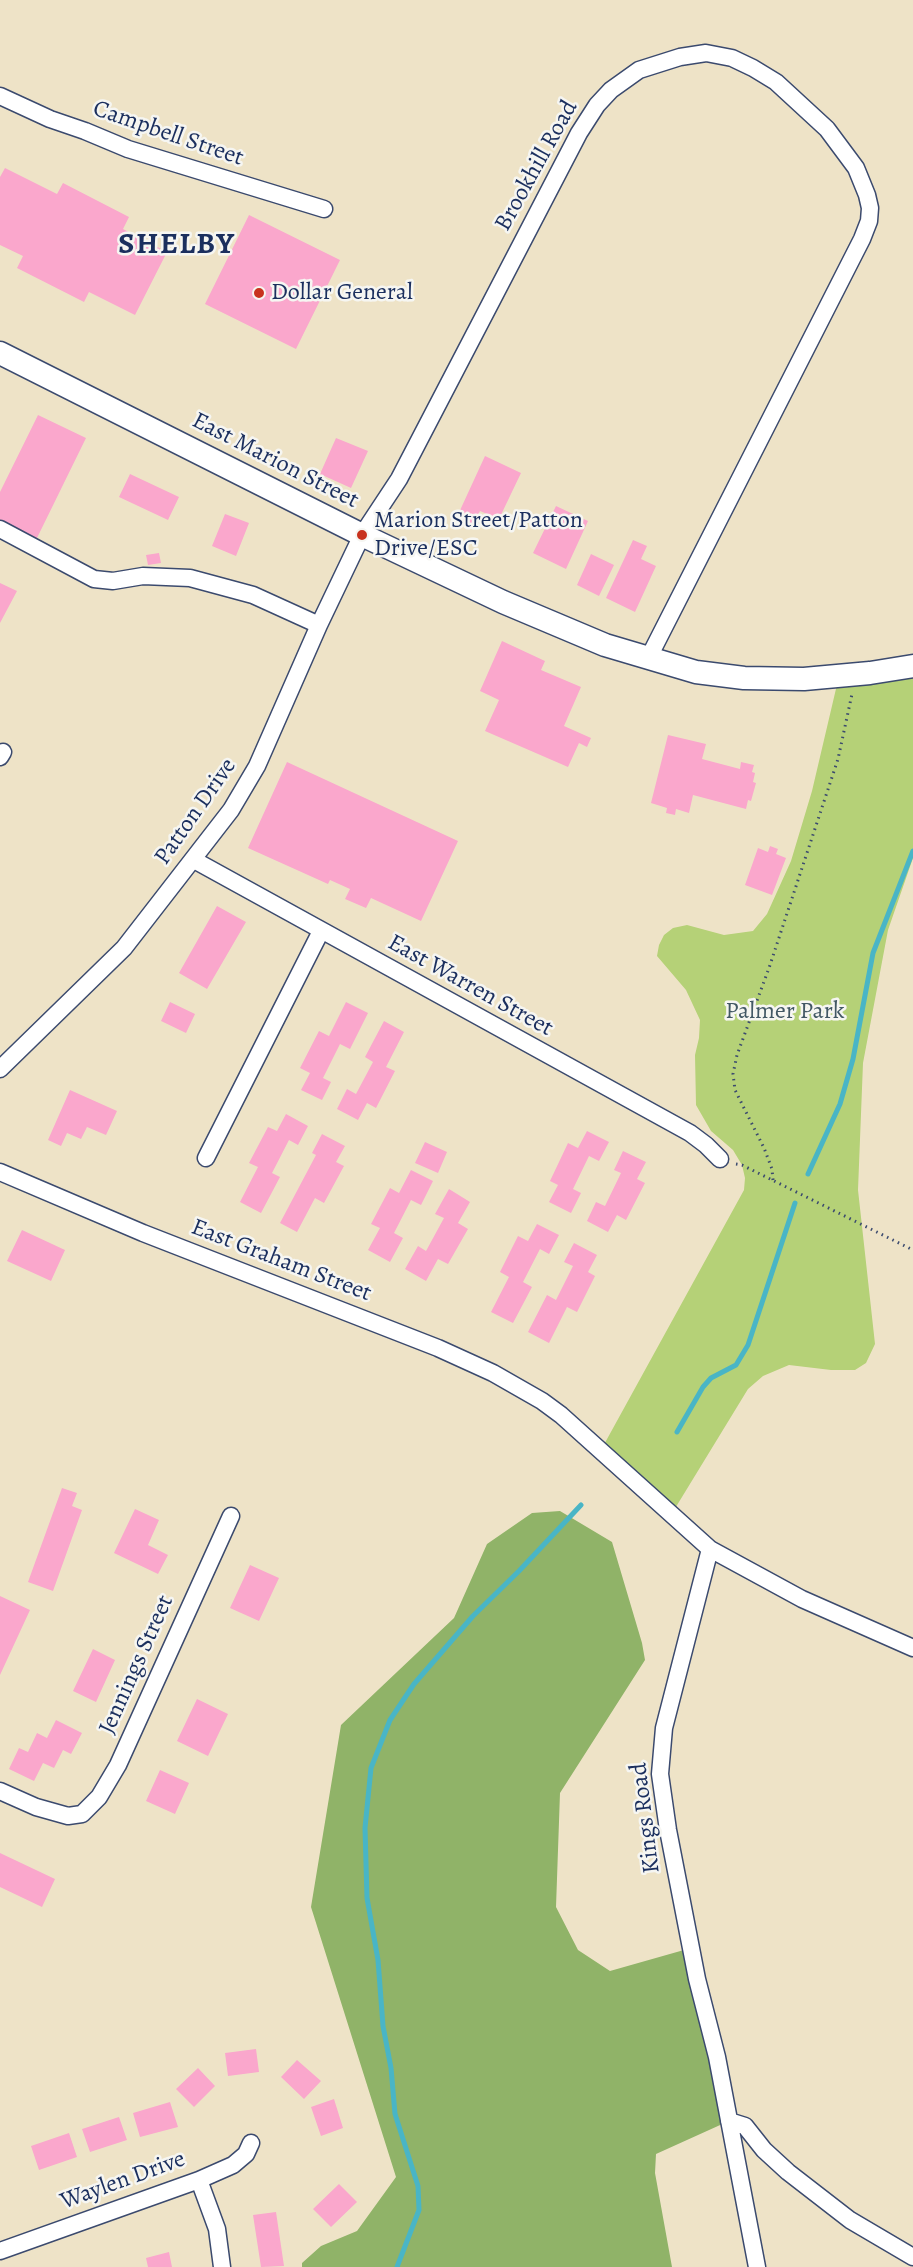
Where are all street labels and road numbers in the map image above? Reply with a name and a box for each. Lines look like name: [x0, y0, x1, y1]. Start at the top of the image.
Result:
street label: Campbell Street: [89, 95, 247, 173]
street label: Brookhill Road: [489, 96, 585, 236]
street label: East Marion Street: [187, 407, 363, 515]
street label: Patton Drive: [149, 753, 243, 871]
street label: East Warren Street: [382, 929, 558, 1043]
street label: East Graham Street: [187, 1213, 375, 1309]
street label: Jennings Street: [93, 1591, 181, 1739]
street label: Kings Road: [625, 1761, 667, 1875]
street label: Waylen Drive: [57, 2145, 189, 2217]

